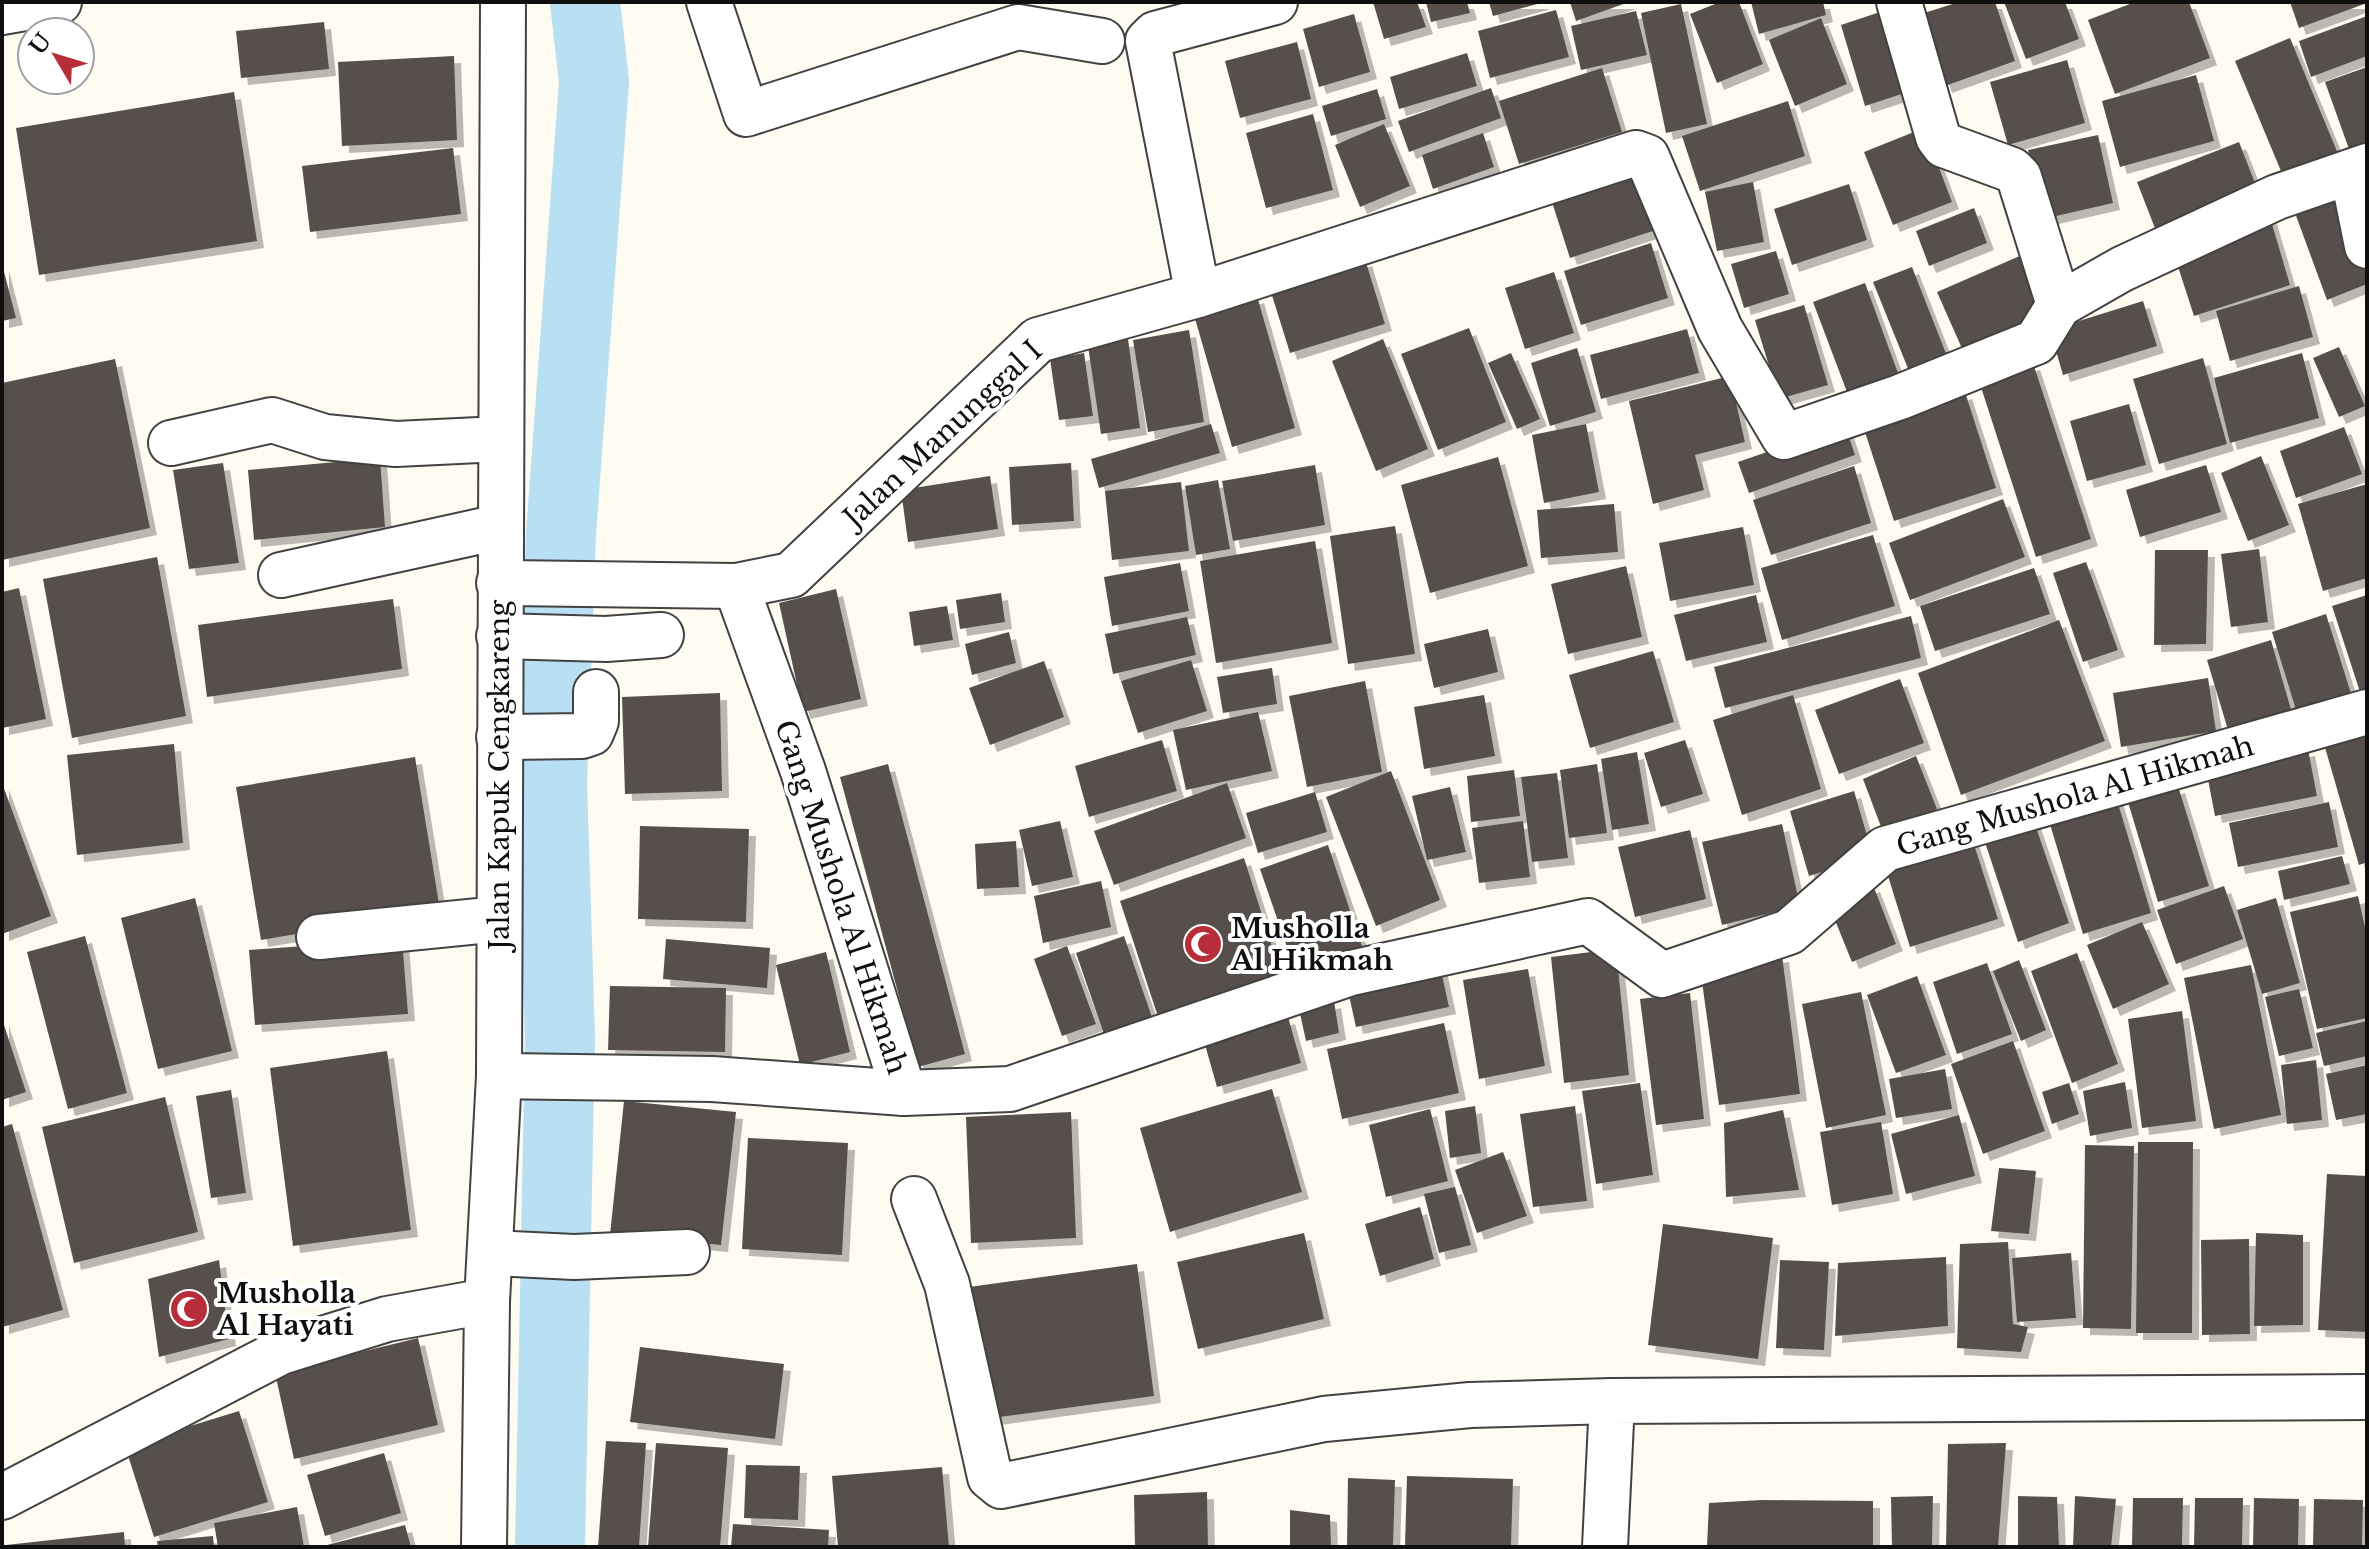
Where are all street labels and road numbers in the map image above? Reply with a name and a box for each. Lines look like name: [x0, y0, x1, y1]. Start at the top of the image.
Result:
street label: Jalan Manunggal I: [834, 333, 1050, 538]
street label: Jalan Kapuk Cengkareng: [482, 599, 517, 954]
street label: Gang Mushola Al Hikmah: [767, 716, 915, 1078]
street label: Gang Mushola Al Hikmah: [1892, 728, 2258, 864]

